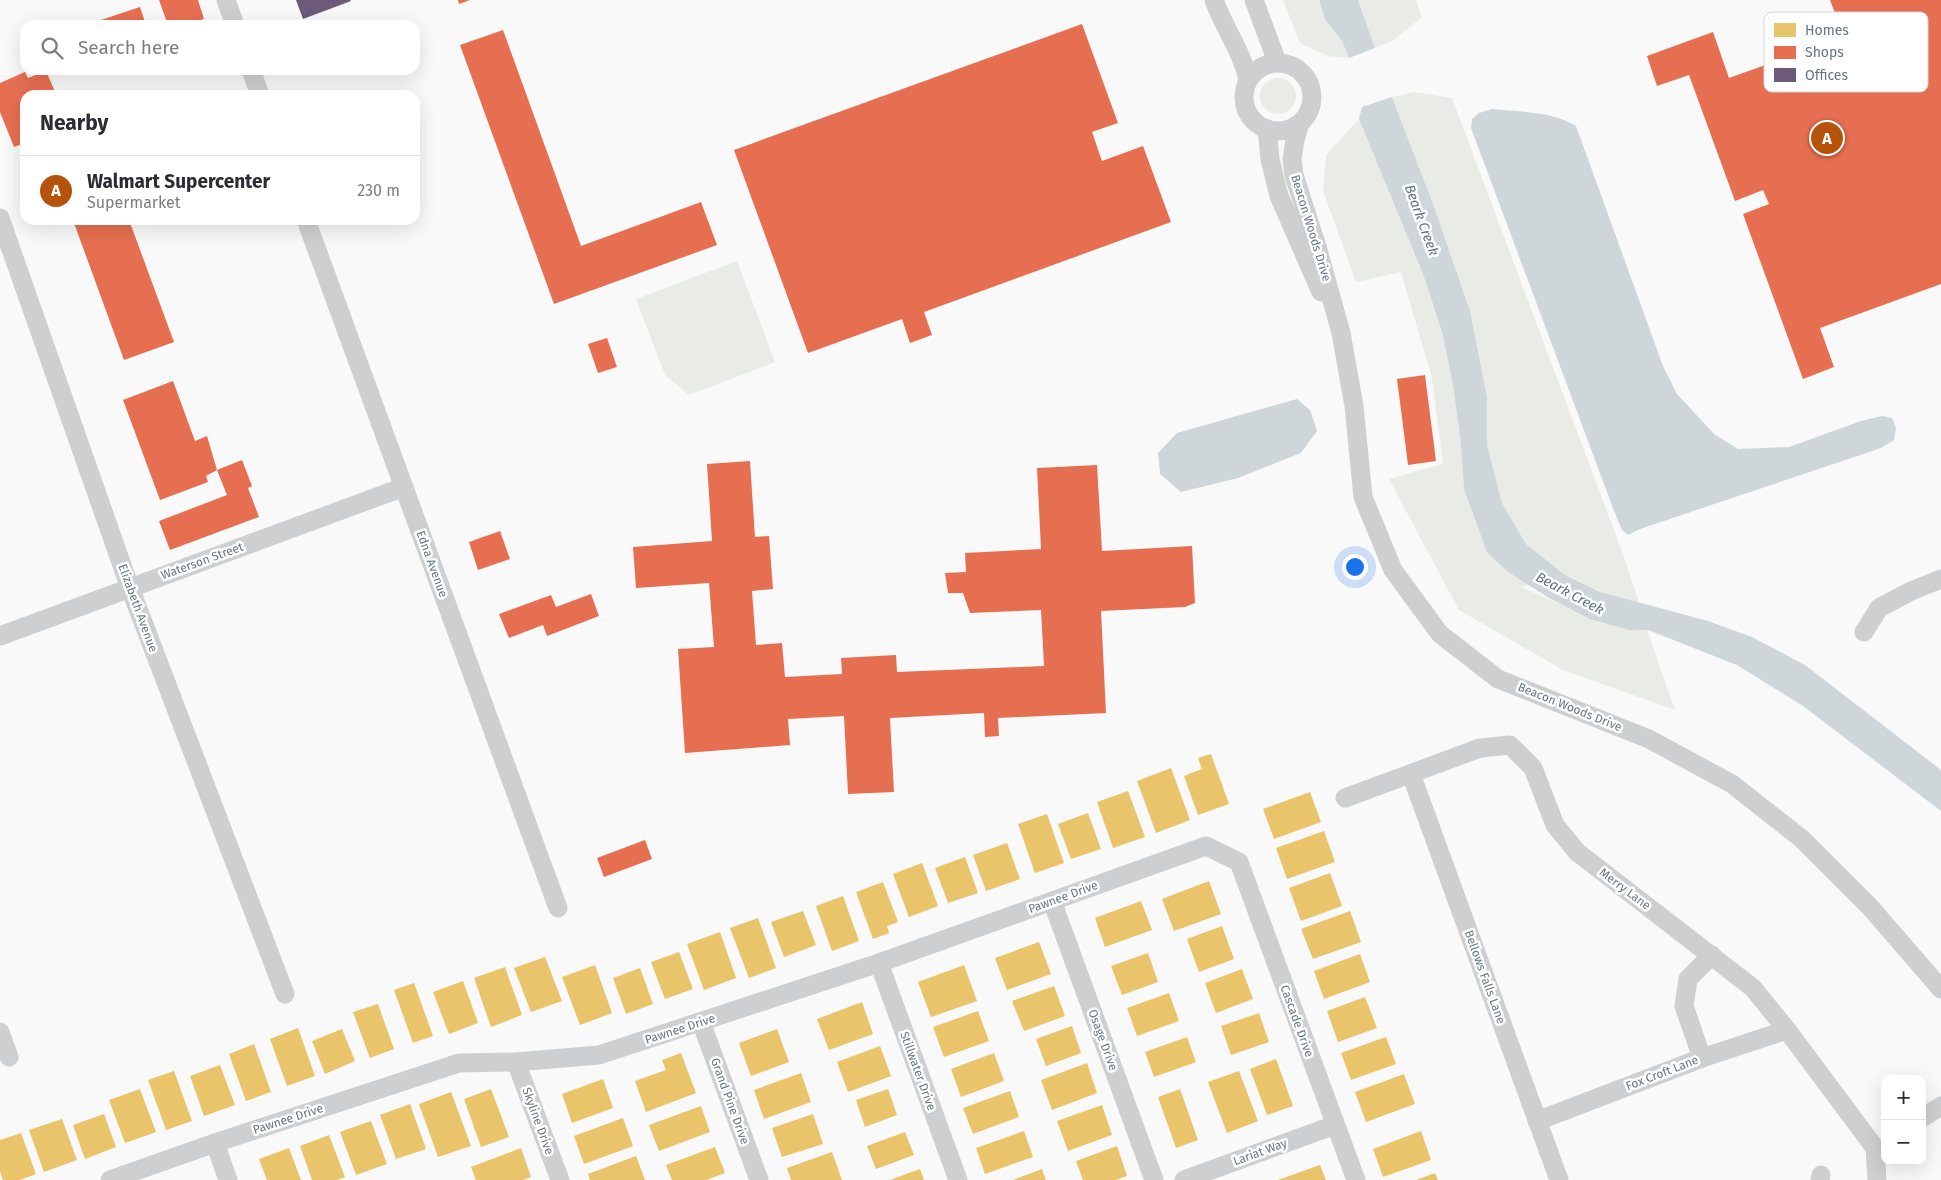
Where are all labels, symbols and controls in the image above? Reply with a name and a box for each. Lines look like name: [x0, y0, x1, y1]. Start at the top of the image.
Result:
legend: [1764, 12, 1928, 92]
search box: [20, 20, 420, 75]
text: Homes: [1805, 22, 1849, 39]
icon: search: [38, 34, 66, 62]
text: Search here: [78, 36, 179, 59]
text: Shops: [1805, 44, 1844, 61]
text: Offices: [1805, 67, 1848, 84]
text: Nearby: [40, 110, 108, 136]
pin: A: [1811, 119, 1843, 157]
text: Walmart Supercenter: [87, 170, 270, 193]
street label: Beacon Woods Drive: [1288, 173, 1334, 283]
text: A: [51, 181, 61, 200]
text: 230 m: [357, 181, 400, 200]
water label: Beark Creek: [1401, 182, 1442, 259]
text: Supermarket: [87, 193, 181, 212]
street label: Edna Avenue: [413, 529, 451, 599]
street label: Waterson Street: [159, 539, 246, 582]
your location: [1342, 554, 1368, 580]
street label: Elizabeth Avenue: [116, 562, 160, 654]
water label: Beark Creek: [1533, 568, 1607, 619]
street label: Beacon Woods Drive: [1516, 680, 1624, 734]
street label: Merry Lane: [1597, 865, 1653, 913]
street label: Pawnee Drive: [1026, 878, 1100, 916]
street label: Bellows Falls Lane: [1462, 928, 1508, 1026]
street label: Cascade Drive: [1277, 983, 1317, 1059]
street label: Osage Drive: [1085, 1007, 1121, 1073]
street label: Pawnee Drive: [643, 1011, 717, 1047]
street label: Stillwater Drive: [897, 1030, 939, 1112]
street label: Fox Croft Lane: [1624, 1053, 1700, 1093]
street label: Grand Pine Drive: [708, 1056, 752, 1146]
map controls: [1881, 1075, 1926, 1165]
button: +: [1881, 1075, 1926, 1120]
street label: Skyline Drive: [519, 1086, 557, 1156]
street label: Pawnee Drive: [251, 1101, 325, 1137]
button: −: [1881, 1120, 1926, 1165]
street label: Lariat Way: [1231, 1136, 1289, 1168]

